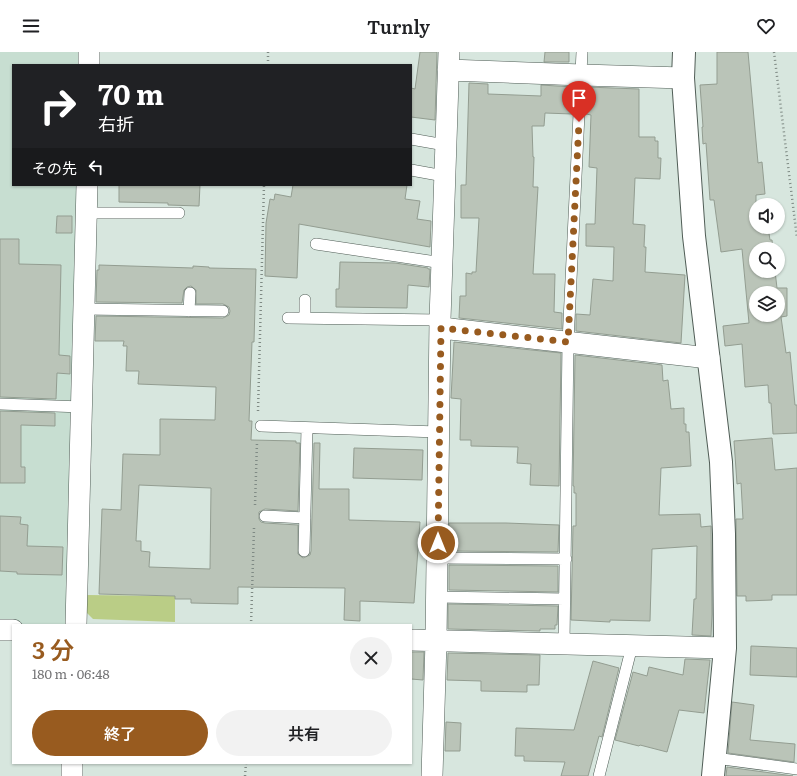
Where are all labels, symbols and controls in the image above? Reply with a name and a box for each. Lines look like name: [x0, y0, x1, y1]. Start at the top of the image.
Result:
text: Turnly: [367, 13, 430, 40]
icon: menu: [20, 15, 42, 37]
icon: heart: [755, 15, 777, 37]
text: 70 m: [98, 72, 164, 114]
icon: right: [32, 80, 84, 132]
pin: [562, 81, 596, 122]
icon: arrive: [568, 87, 590, 109]
text: 右折: [98, 110, 134, 137]
text: その先: [32, 156, 77, 179]
icon: left: [85, 156, 107, 178]
map controls: [749, 198, 785, 322]
button: sound: [749, 198, 785, 234]
button: search: [749, 242, 785, 278]
button: layers: [749, 286, 785, 322]
position arrow: [417, 522, 459, 564]
text: 3 分: [32, 631, 74, 666]
button: close: [350, 637, 392, 679]
text: 180 m · 06:48: [32, 664, 110, 683]
button: 終了: [32, 710, 208, 756]
button: 共有: [216, 710, 392, 756]

